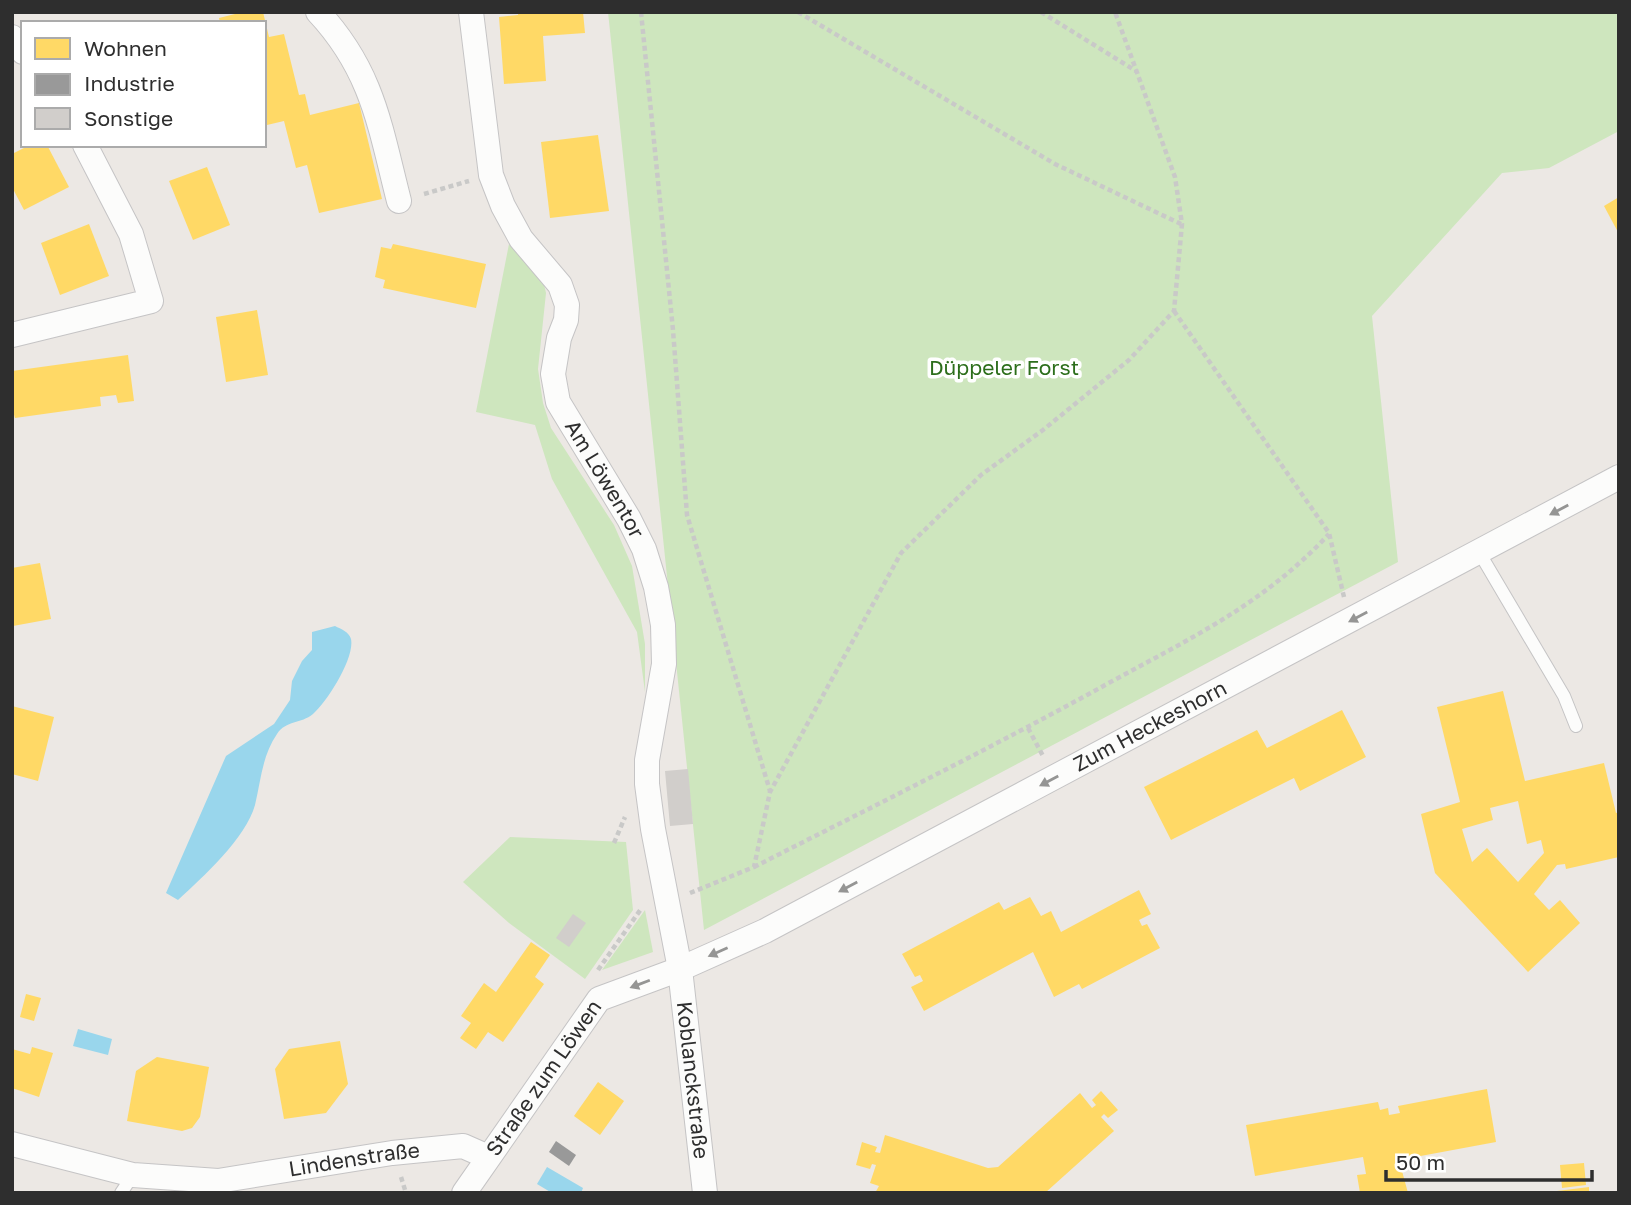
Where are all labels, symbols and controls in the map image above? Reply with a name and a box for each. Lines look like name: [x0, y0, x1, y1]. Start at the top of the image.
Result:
legend: [21, 21, 266, 147]
text: Wohnen: [84, 35, 167, 61]
text: Industrie: [84, 70, 175, 96]
text: Sonstige: [84, 105, 173, 131]
park label: Düppeler Forst: [929, 354, 1079, 380]
street label: Am Löwentor: [560, 415, 650, 542]
one-way arrow: [1549, 504, 1568, 516]
one-way arrow: [1348, 611, 1368, 623]
street label: Zum Heckeshorn: [1069, 674, 1231, 777]
one-way arrow: [1039, 776, 1059, 787]
one-way arrow: [838, 881, 857, 893]
one-way arrow: [708, 946, 728, 958]
one-way arrow: [629, 979, 650, 990]
street label: Straße zum Löwen: [480, 994, 606, 1161]
street label: Koblanckstraße: [672, 1000, 715, 1160]
street label: Lindenstraße: [287, 1136, 421, 1181]
scale bar: [1386, 1138, 1592, 1182]
text: 50 m: [1396, 1149, 1445, 1175]

